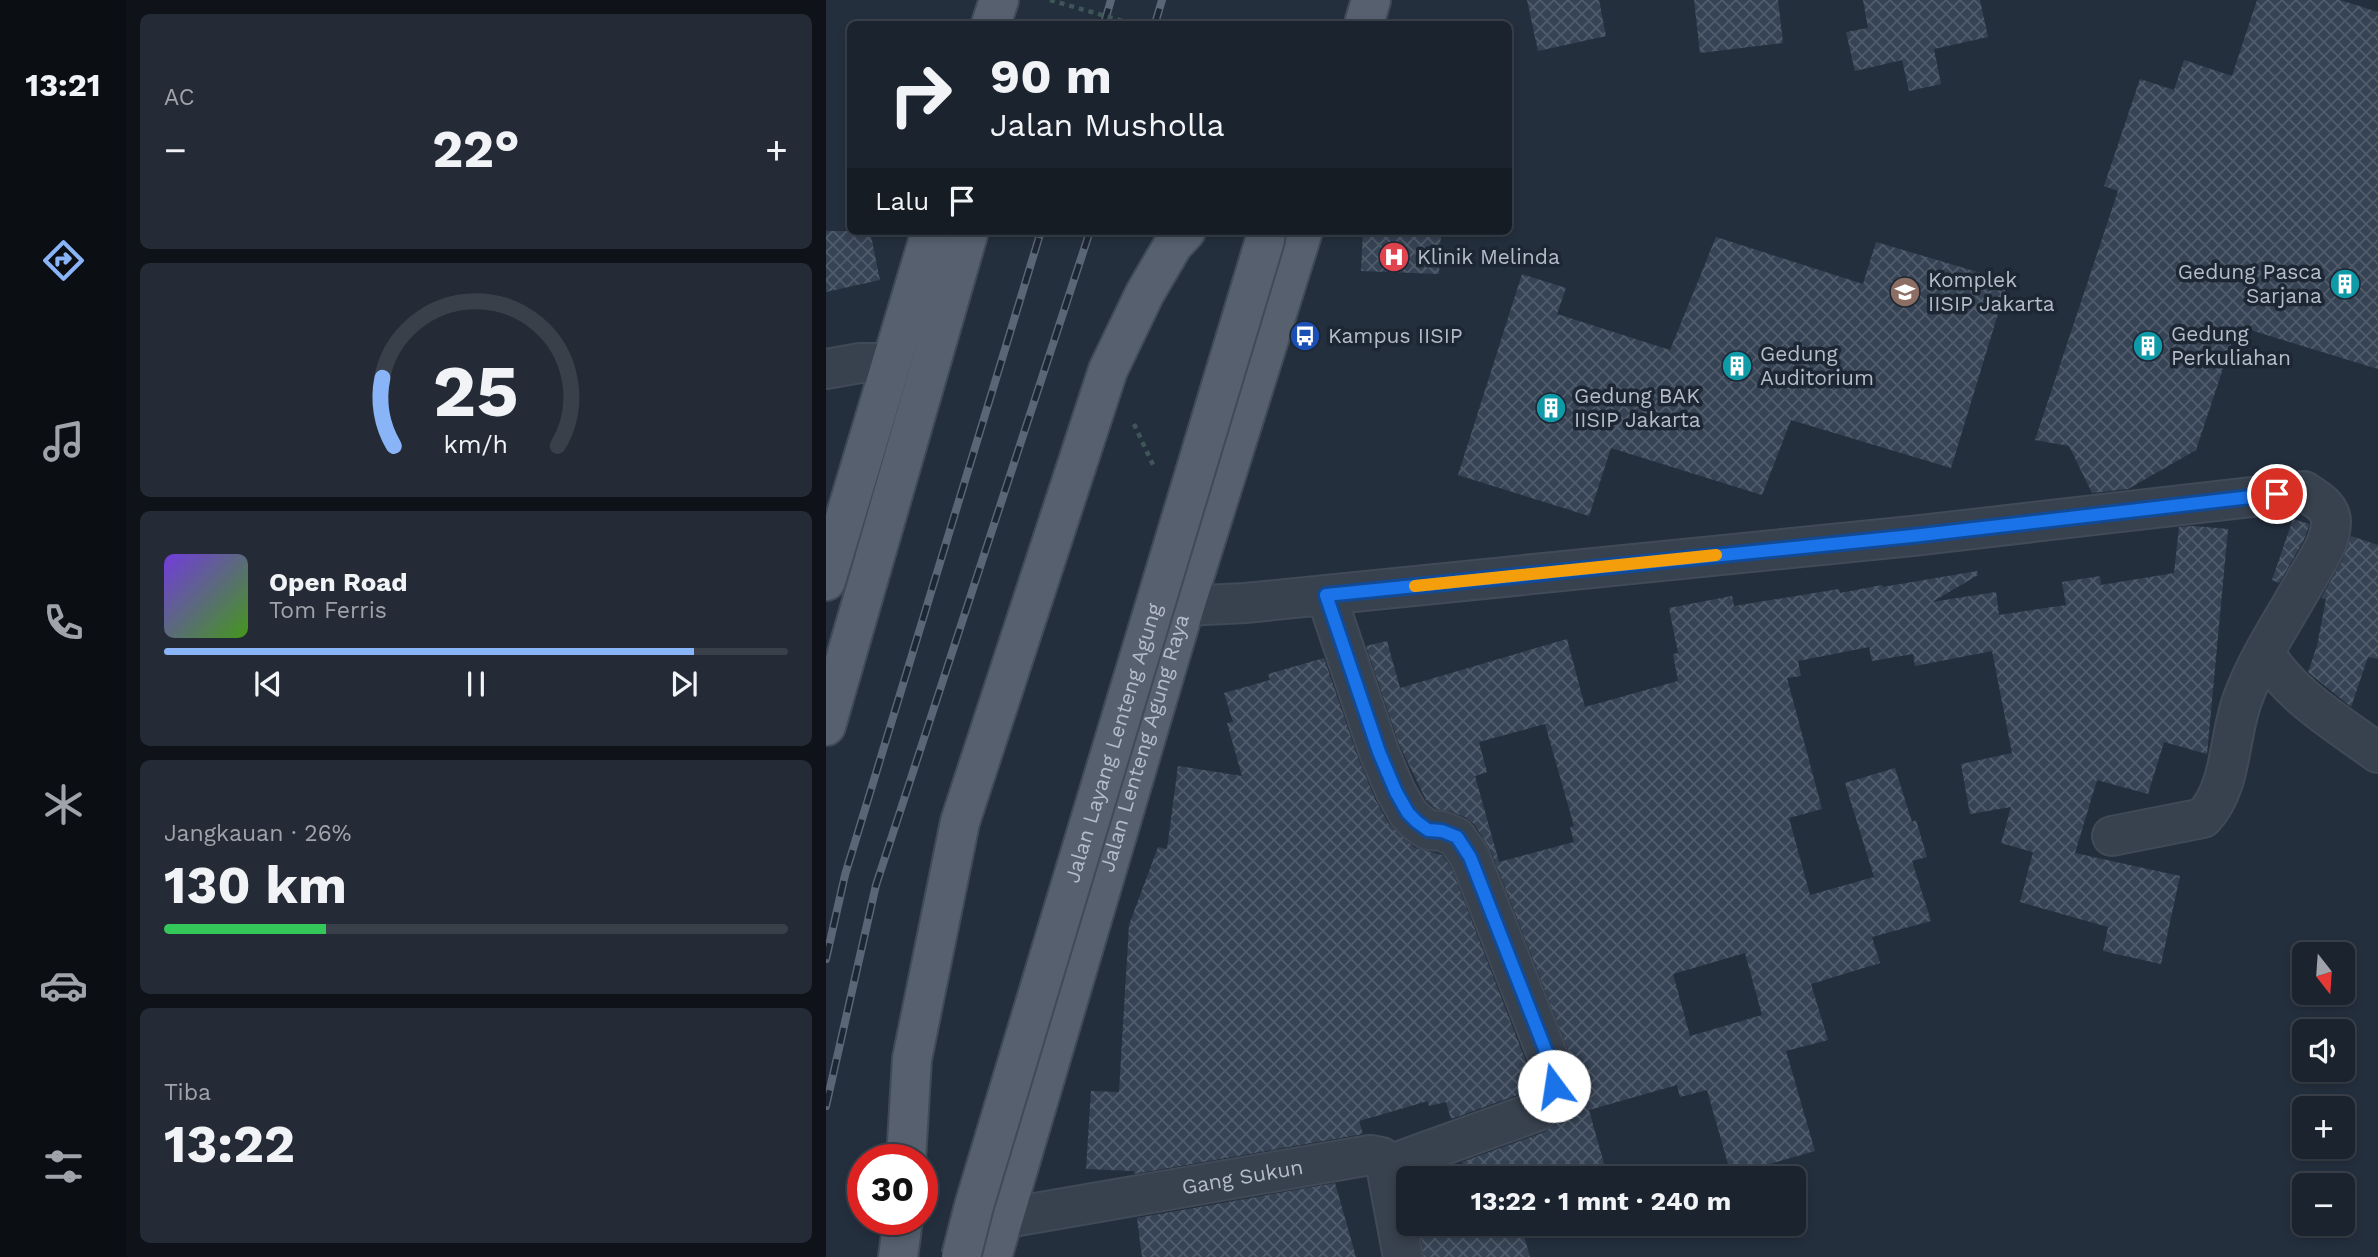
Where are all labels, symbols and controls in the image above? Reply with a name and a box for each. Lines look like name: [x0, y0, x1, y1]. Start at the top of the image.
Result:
text: 90 m: [990, 47, 1112, 105]
icon: right: [875, 49, 966, 140]
text: 13:21: [25, 66, 101, 104]
text: AC: [164, 84, 194, 111]
text: Jalan Musholla: [990, 106, 1225, 144]
text: 22°: [432, 119, 520, 180]
text: −: [164, 128, 187, 172]
text: +: [765, 128, 788, 172]
icon: arrive: [943, 182, 981, 220]
text: Lalu: [875, 186, 929, 216]
icon: directions: [39, 236, 88, 285]
hospital icon: Klinik Melinda: [1377, 240, 1411, 274]
place label: Klinik Melinda: [1417, 244, 1560, 269]
place label: Gedung Pasca Sarjana: [2178, 259, 2322, 308]
place label: Komplek IISIP Jakarta: [1928, 267, 2055, 316]
building icon: Gedung Pasca Sarjana: [2328, 267, 2362, 301]
school or university icon: Komplek IISIP Jakarta: [1888, 275, 1922, 309]
bus stop icon: Kampus IISIP: [1288, 319, 1322, 353]
place label: Gedung Perkuliahan: [2171, 321, 2291, 370]
place label: Kampus IISIP: [1328, 323, 1463, 348]
building icon: Gedung Perkuliahan: [2131, 329, 2165, 363]
place label: Gedung Auditorium: [1760, 341, 1874, 390]
text: 25: [433, 348, 519, 434]
building icon: Gedung Auditorium: [1720, 349, 1754, 383]
place label: Gedung BAK IISIP Jakarta: [1574, 383, 1701, 432]
building icon: Gedung BAK IISIP Jakarta: [1534, 391, 1568, 425]
icon: music: [39, 417, 88, 466]
text: km/h: [444, 430, 508, 459]
pin: [2247, 464, 2307, 524]
icon: arrive: [2258, 475, 2296, 513]
text: Open Road: [269, 567, 407, 597]
text: Tom Ferris: [269, 597, 387, 624]
icon: phone: [39, 598, 88, 647]
street label: Jalan Layang Lenteng Agung: [1059, 600, 1167, 886]
street label: Jalan Lenteng Agung Raya: [1094, 611, 1194, 875]
icon: previous: [249, 665, 287, 703]
icon: pause: [457, 665, 495, 703]
icon: next: [665, 665, 703, 703]
icon: climate: [39, 780, 88, 829]
text: Jangkauan · 26%: [164, 820, 351, 847]
text: 130 km: [164, 855, 347, 916]
north arrow: [2292, 942, 2356, 1004]
map controls: [2292, 942, 2355, 1236]
icon: car: [39, 961, 88, 1010]
button: sound: [2292, 1019, 2355, 1082]
position arrow: [1517, 1049, 1591, 1123]
text: Tiba: [164, 1079, 211, 1106]
button: +: [2292, 1096, 2355, 1159]
text: 13:22: [164, 1114, 295, 1175]
icon: filters: [39, 1142, 88, 1191]
speed limit sign: 30: [847, 1144, 938, 1235]
street label: Gang Sukun: [1180, 1154, 1305, 1199]
button: −: [2292, 1173, 2355, 1236]
text: 13:22 · 1 mnt · 240 m: [1471, 1186, 1731, 1216]

